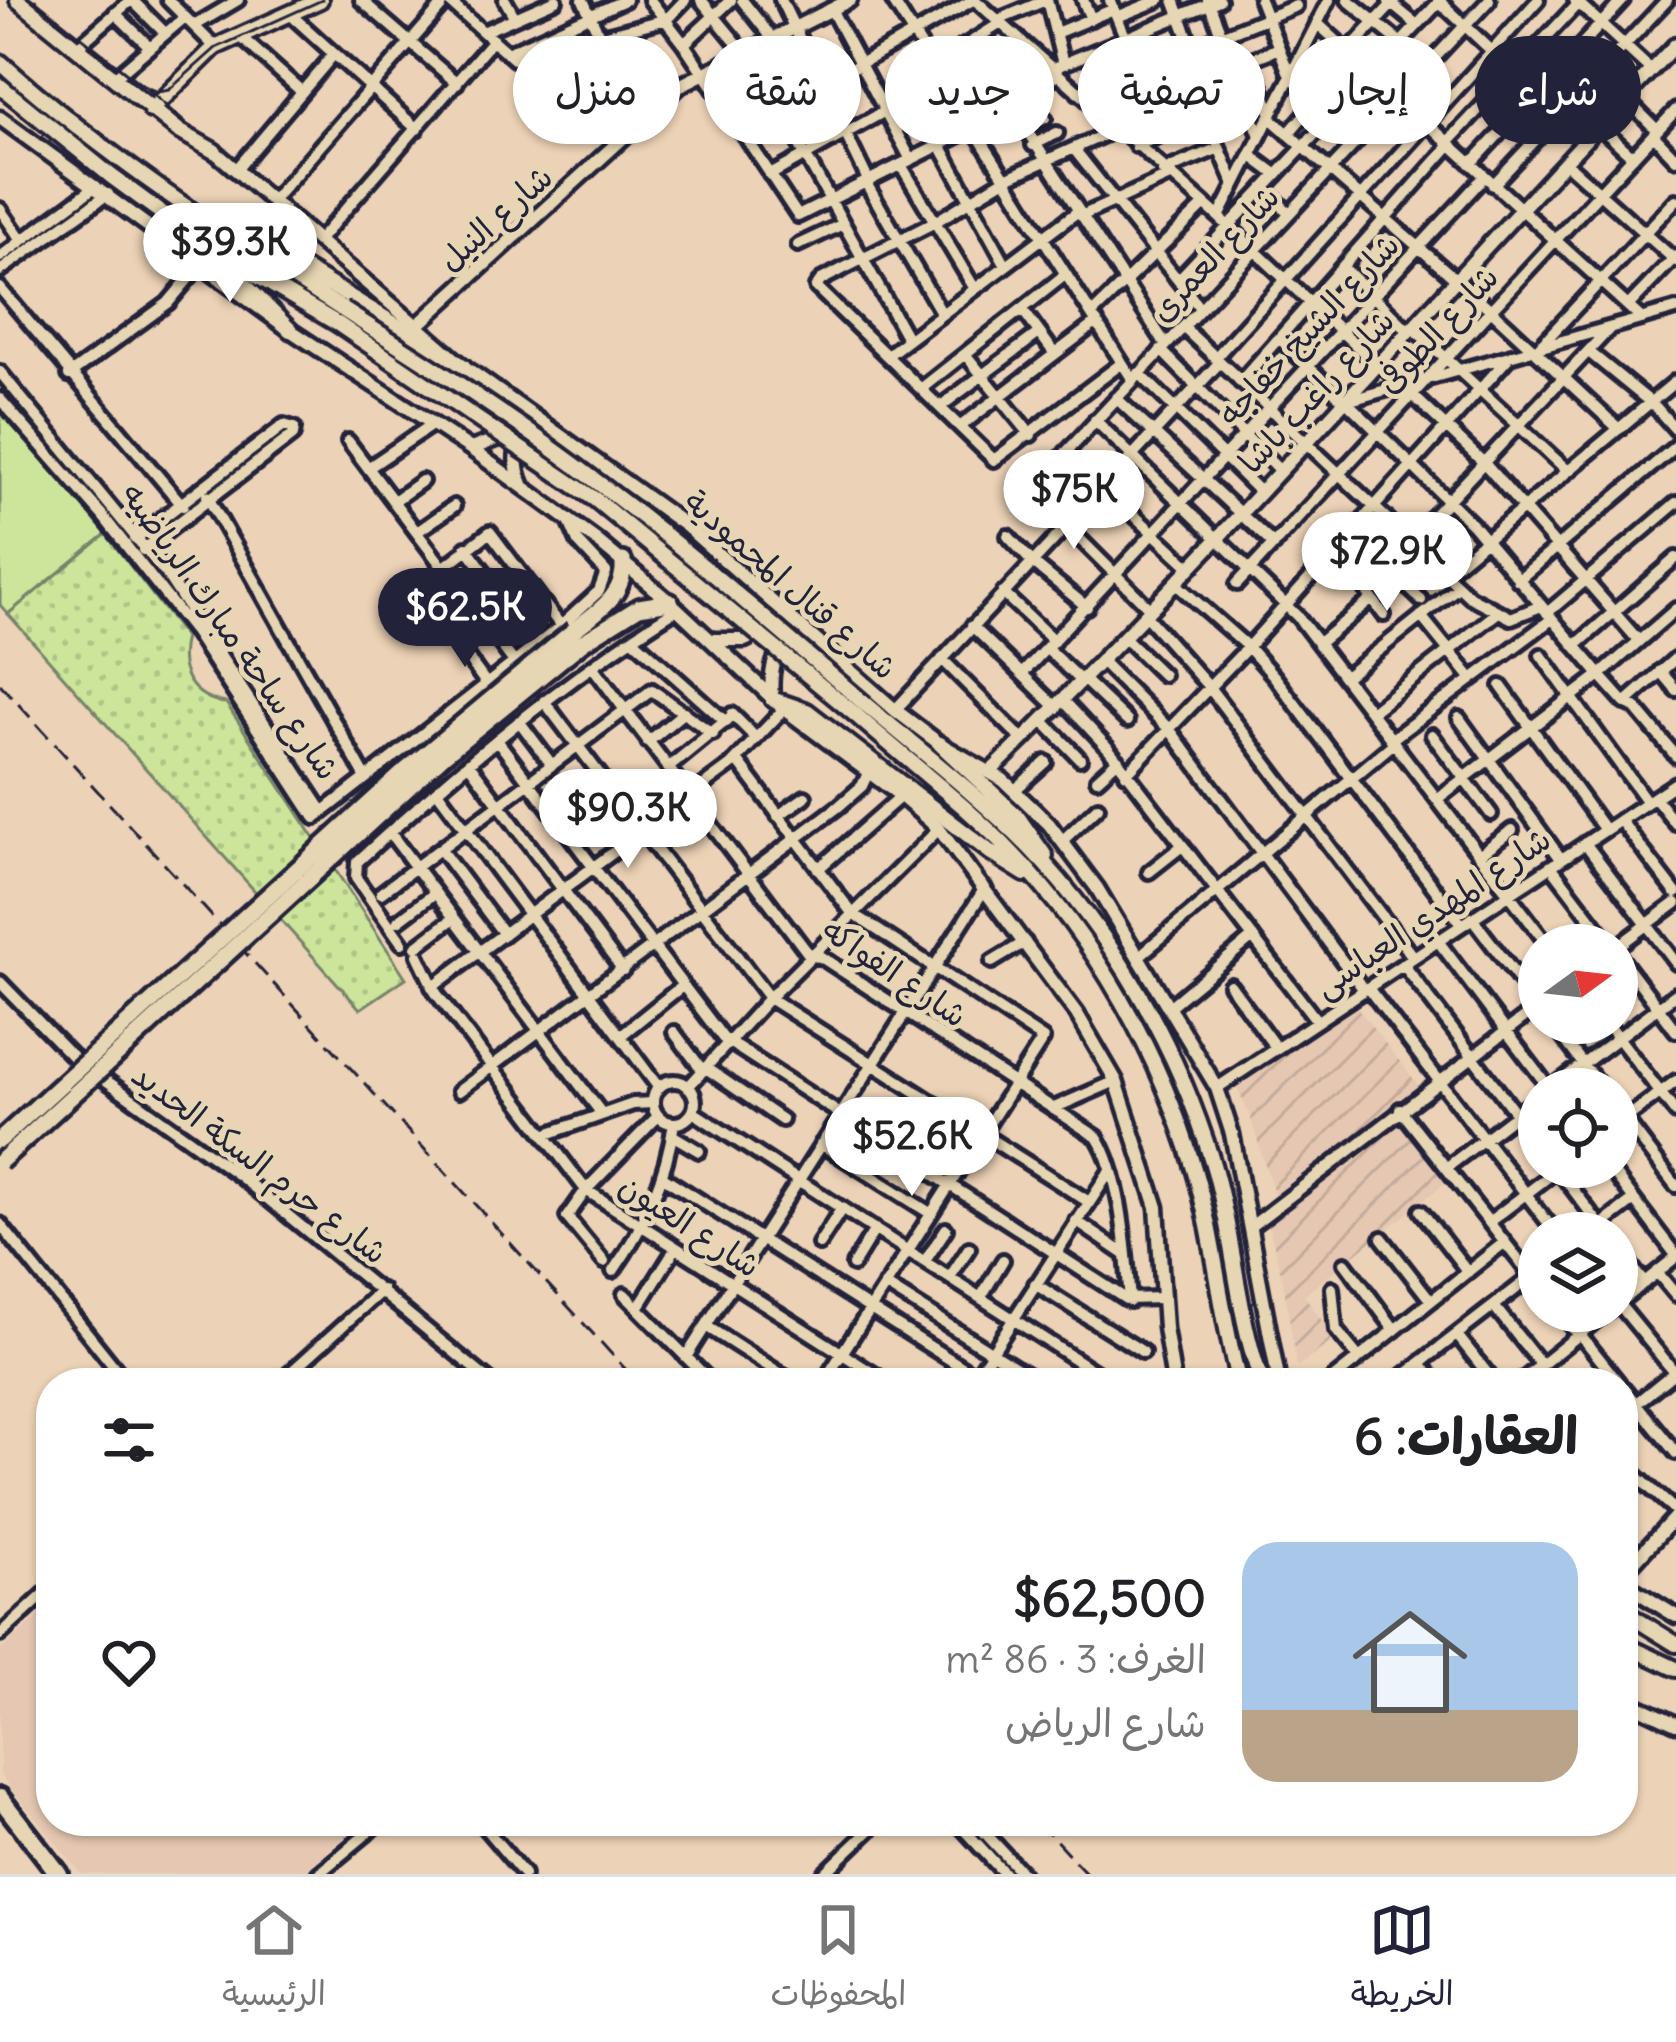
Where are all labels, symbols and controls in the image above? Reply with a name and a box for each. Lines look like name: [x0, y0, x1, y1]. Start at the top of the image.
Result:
chip: منزل: [513, 36, 680, 144]
chip: شقة: [704, 36, 861, 144]
chip: جديد: [885, 36, 1054, 144]
chip: تصفية: [1078, 36, 1265, 144]
chip: إيجار: [1289, 36, 1451, 144]
chip: شراء: [1475, 36, 1641, 144]
street label: شارع النيل: [429, 156, 563, 283]
street label: شارع العمرى: [1140, 176, 1290, 332]
pin: $39.3K: [132, 203, 328, 305]
text: $39.3K: [170, 217, 290, 266]
street label: شارع الشيخ خفاجه: [1208, 224, 1410, 436]
street label: شارع الطوفى: [1367, 256, 1509, 404]
street label: شارع راغب باشا: [1229, 300, 1405, 484]
pin: $75K: [1003, 450, 1145, 552]
text: $75K: [1030, 464, 1118, 513]
street label: شارع ساحة مبارك الرياضيه: [110, 474, 349, 789]
street label: شارع قنال المحمودية: [674, 480, 906, 690]
pin: $72.9K: [1289, 512, 1485, 614]
text: $72.9K: [1329, 526, 1445, 575]
pin: $62.5K: [367, 568, 563, 670]
text: $62.5K: [405, 582, 525, 631]
pin: $90.3K: [530, 769, 726, 871]
text: $90.3K: [566, 783, 690, 832]
street label: شارع المهدي العباسى: [1306, 817, 1560, 1009]
street label: شارع الفواكه: [813, 908, 976, 1038]
north arrow: [1518, 924, 1638, 1044]
map controls: [1518, 924, 1638, 1332]
street label: شارع حرم السكة الحديد: [121, 1053, 396, 1277]
button: locate: [1518, 1068, 1638, 1188]
pin: $52.6K: [814, 1097, 1010, 1199]
text: $52.6K: [852, 1111, 972, 1160]
street label: شارع العيون: [610, 1164, 769, 1289]
button: layers: [1518, 1212, 1638, 1332]
text: العقارات: 6: [1354, 1404, 1578, 1468]
icon: filters: [96, 1407, 162, 1473]
text: $62,500: [1013, 1566, 1206, 1630]
icon: home: [1338, 1590, 1482, 1734]
icon: heart: [96, 1629, 162, 1695]
text: الغرف: 3 · 86 m²: [946, 1635, 1206, 1684]
text: شارع الرياض: [1005, 1699, 1206, 1748]
tab: الرئيسية: [222, 1897, 326, 2023]
tab: المحفوظات: [770, 1897, 906, 2023]
tab: الخريطة: [1351, 1897, 1454, 2023]

